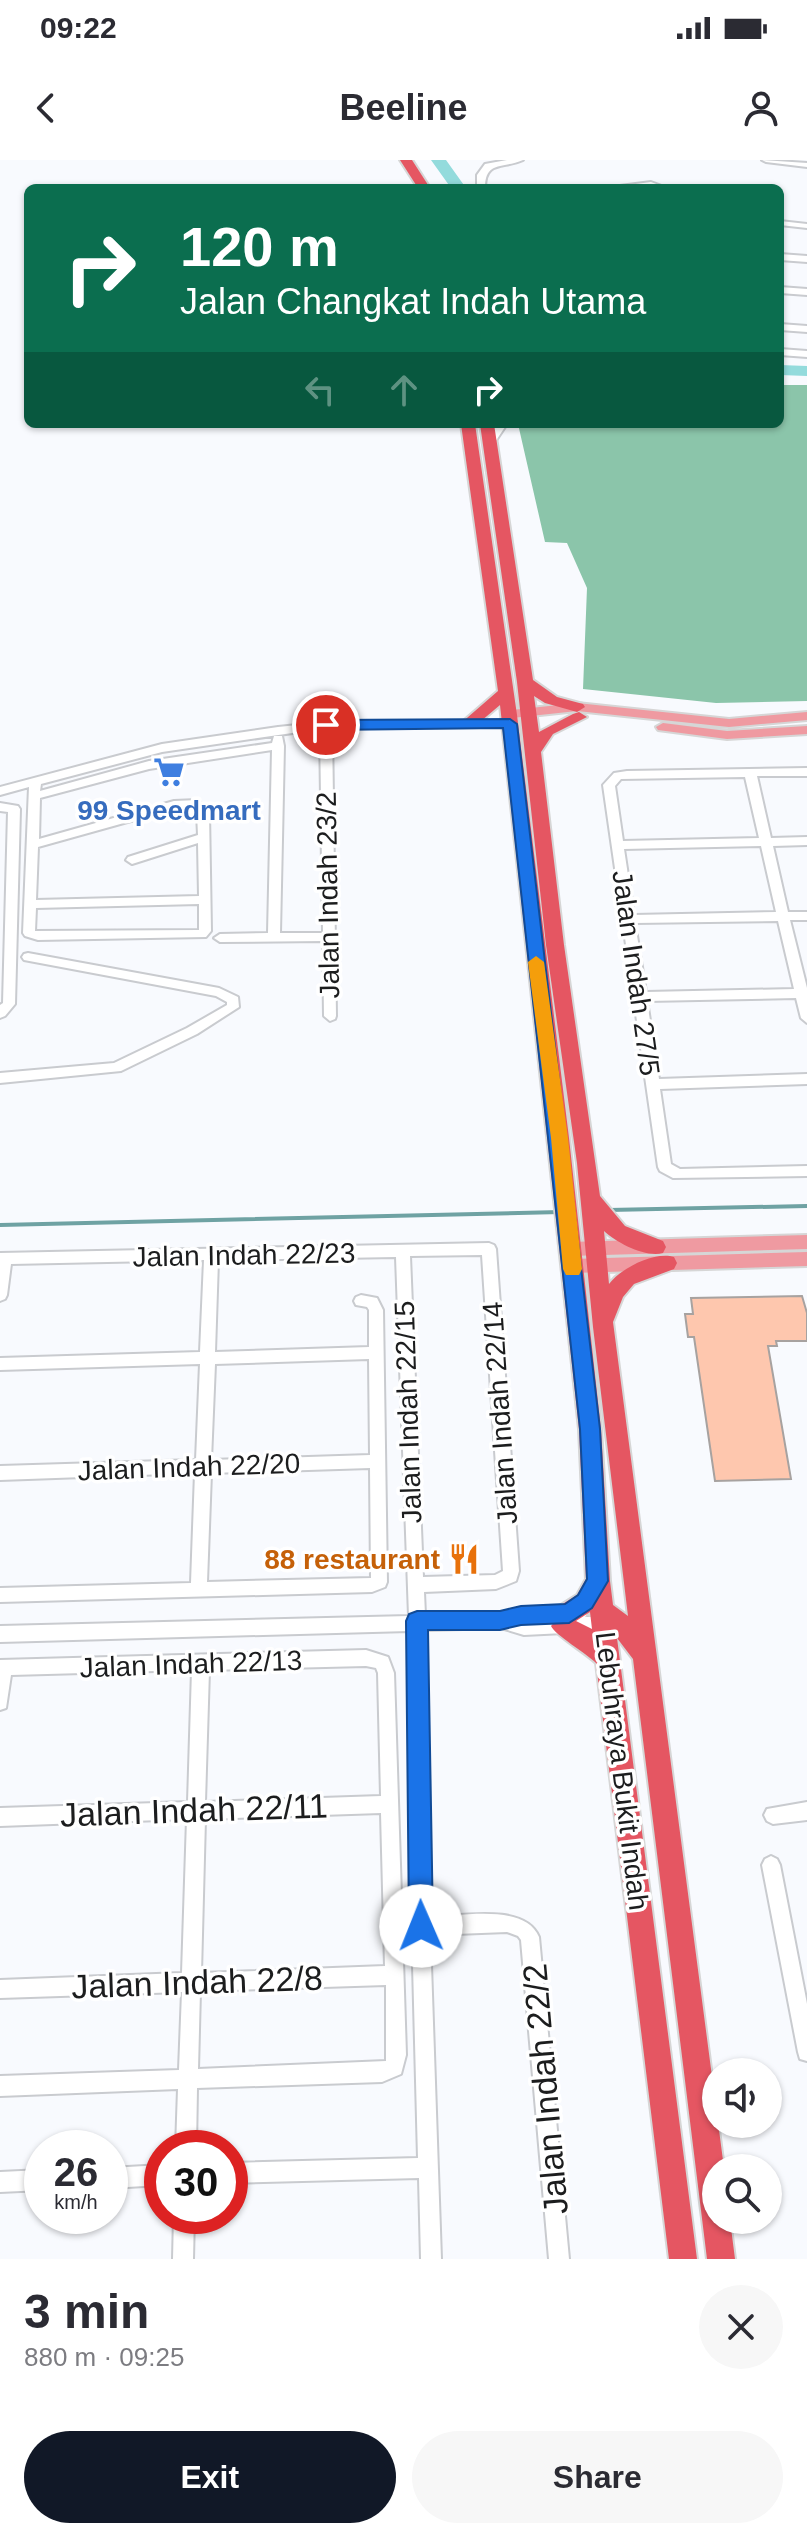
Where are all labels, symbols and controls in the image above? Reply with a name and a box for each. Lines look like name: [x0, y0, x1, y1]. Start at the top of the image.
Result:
text: 09:22: [40, 11, 117, 44]
icon: back: [24, 86, 68, 130]
icon: person: [739, 86, 783, 130]
text: Beeline: [339, 87, 468, 128]
text: 120 m: [180, 215, 339, 278]
icon: right: [48, 216, 152, 320]
text: Jalan Changkat Indah Utama: [180, 281, 646, 322]
icon: left: [298, 368, 342, 412]
icon: ahead: [382, 368, 426, 412]
icon: right: [466, 368, 510, 412]
pin: [292, 691, 360, 759]
icon: arrive: [304, 703, 348, 747]
supermarket icon: 99 Speedmart: [152, 755, 186, 789]
street label: Jalan Indah 23/2: [311, 791, 345, 999]
place label: 99 Speedmart: [77, 795, 261, 826]
street label: Jalan Indah 27/5: [606, 868, 666, 1078]
street label: Jalan Indah 22/23: [132, 1238, 356, 1272]
street label: Jalan Indah 22/15: [389, 1300, 427, 1524]
street label: Jalan Indah 22/14: [477, 1301, 523, 1525]
street label: Jalan Indah 22/20: [77, 1448, 301, 1486]
restaurant icon: 88 restaurant: [447, 1542, 481, 1576]
place label: 88 restaurant: [264, 1544, 440, 1575]
street label: Lebuhraya Bukit Indah: [590, 1630, 654, 1912]
street label: Jalan Indah 22/13: [79, 1645, 303, 1683]
street label: Jalan Indah 22/11: [60, 1786, 328, 1834]
position arrow: [379, 1884, 463, 1968]
street label: Jalan Indah 22/8: [71, 1959, 323, 2005]
street label: Jalan Indah 22/2: [515, 1962, 575, 2216]
map controls: [702, 2058, 782, 2234]
button: sound: [702, 2058, 782, 2138]
speed limit sign: 30: [144, 2130, 248, 2234]
text: 26: [54, 2150, 98, 2194]
button: search: [702, 2154, 782, 2234]
text: km/h: [54, 2191, 98, 2213]
text: 3 min: [24, 2285, 149, 2338]
button: close: [699, 2285, 783, 2369]
text: 880 m · 09:25: [24, 2342, 184, 2372]
button: Exit: [24, 2431, 396, 2523]
button: Share: [412, 2431, 783, 2523]

